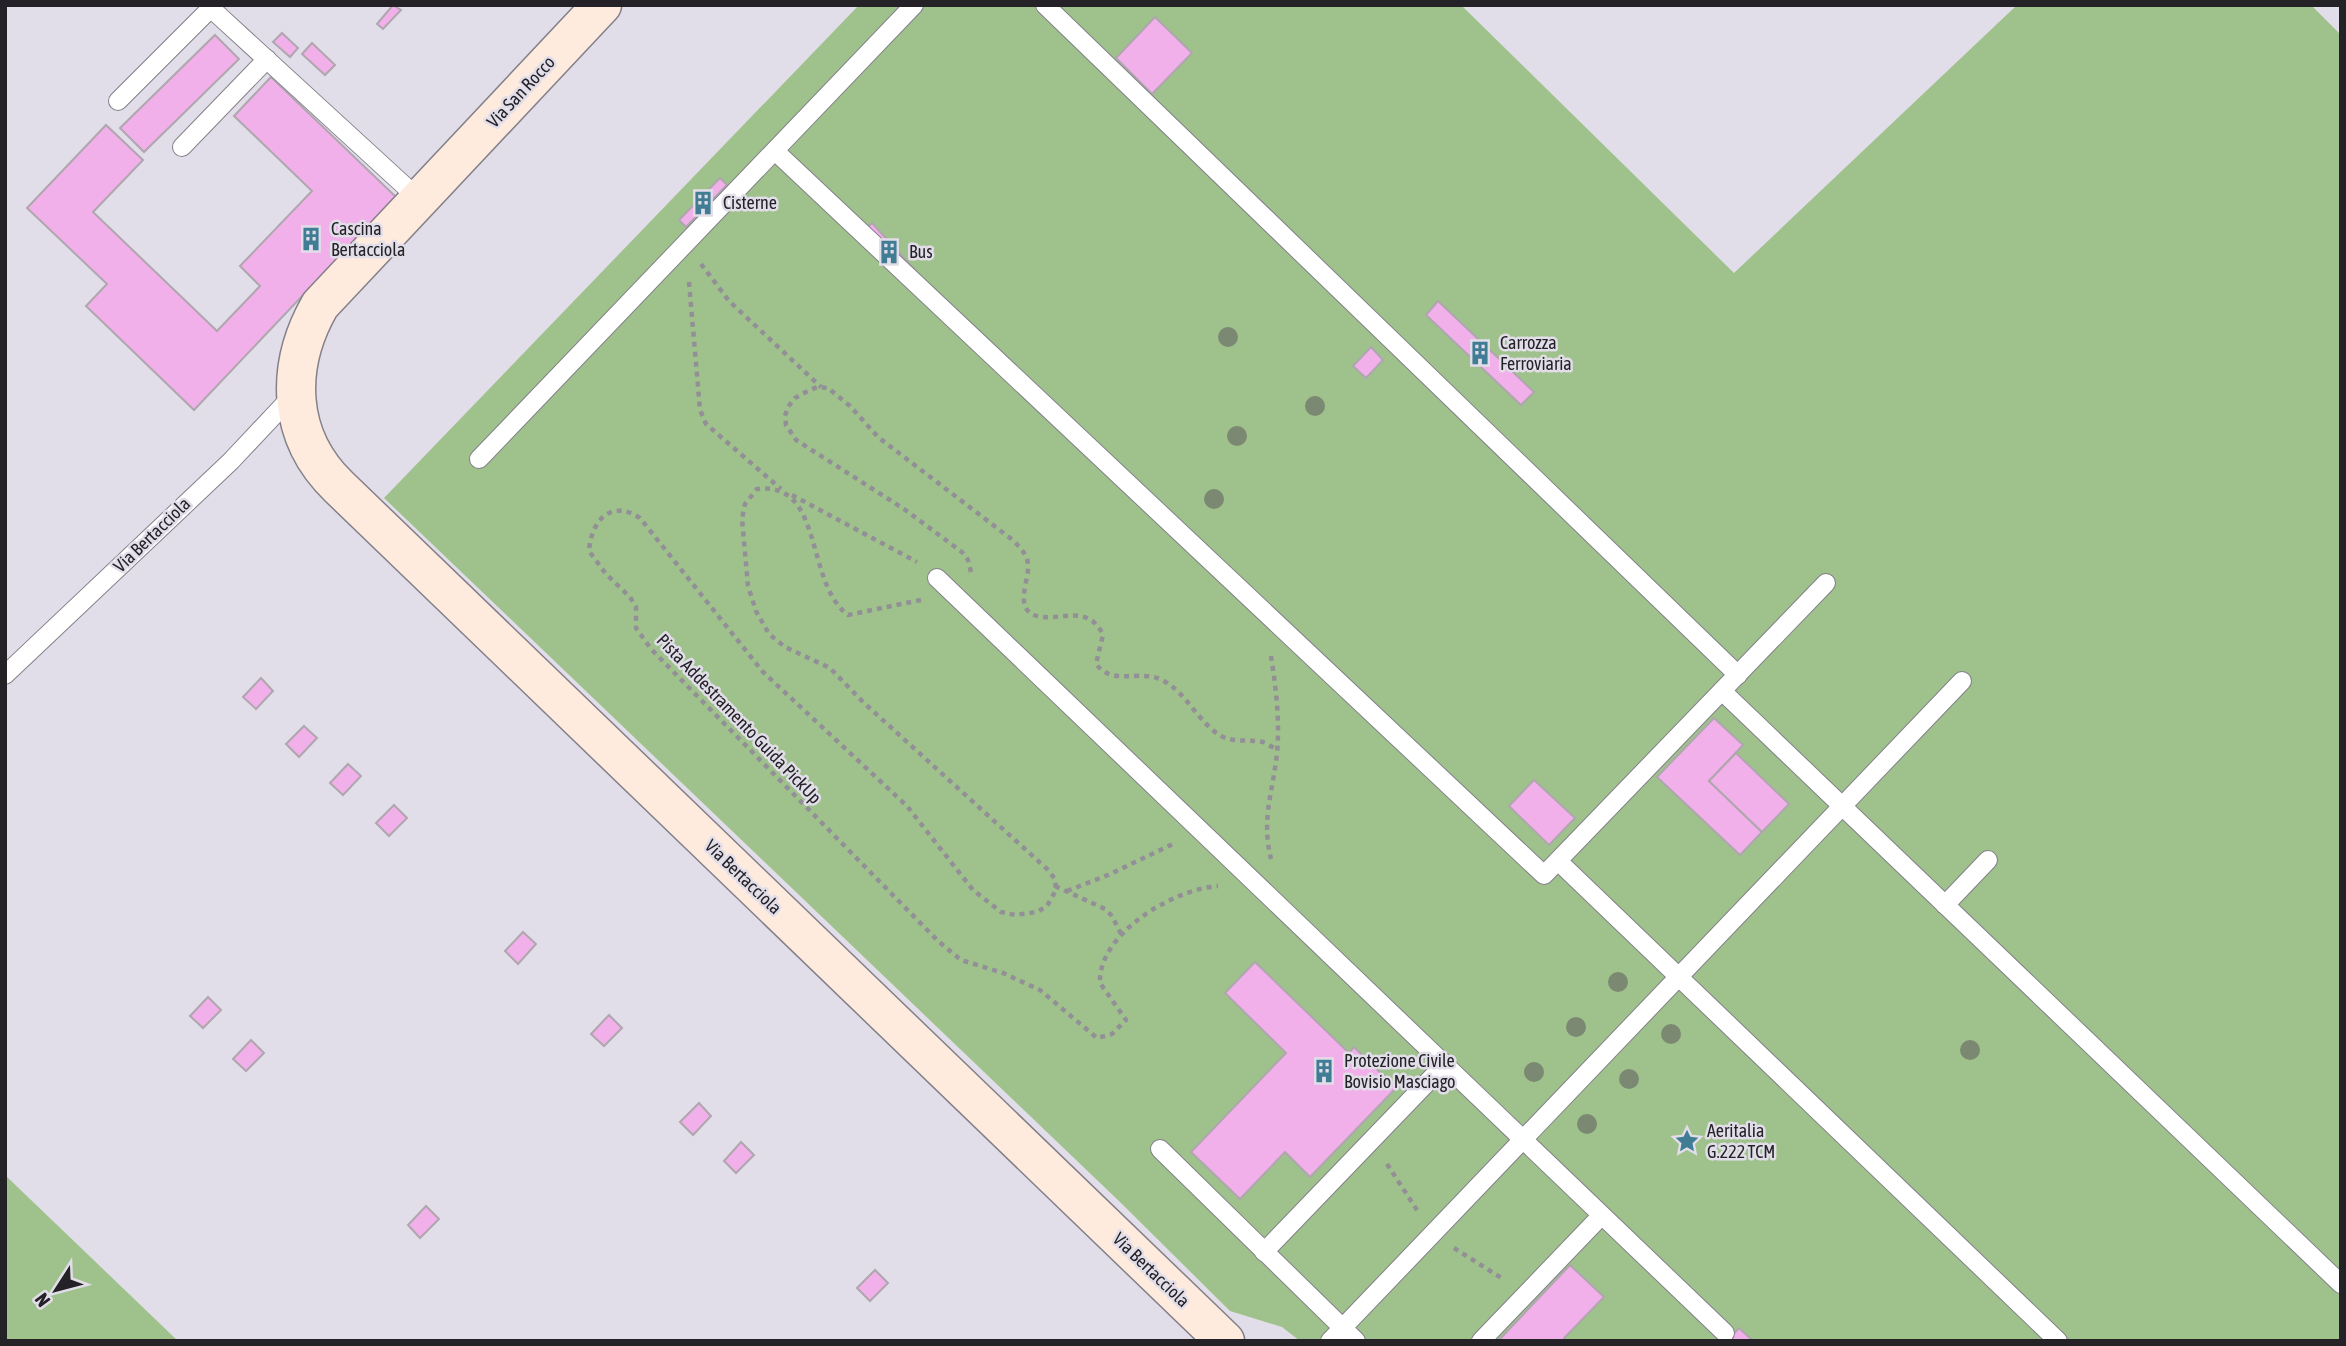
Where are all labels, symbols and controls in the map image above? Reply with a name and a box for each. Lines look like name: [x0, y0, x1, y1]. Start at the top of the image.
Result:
street label: Via San Rocco: [482, 52, 559, 132]
building icon: Cisterne: [689, 189, 717, 217]
place label: Cisterne: [723, 192, 777, 213]
place label: Cascina Bertacciola: [331, 218, 405, 260]
building icon: Cascina Bertacciola: [297, 225, 325, 253]
building icon: Bus: [875, 238, 903, 266]
place label: Bus: [909, 241, 933, 262]
place label: Carrozza Ferroviaria: [1500, 332, 1572, 374]
building icon: Carrozza Ferroviaria: [1466, 339, 1494, 367]
street label: Via Bertacciola: [109, 493, 194, 576]
street label: Pista Addestramento Guida PickUp: [653, 629, 826, 808]
street label: Via Bertacciola: [701, 835, 786, 918]
place label: Protezione Civile Bovisio Masciago: [1344, 1050, 1456, 1092]
building icon: Protezione Civile Bovisio Masciago: [1310, 1057, 1338, 1085]
place label: Aeritalia G.222 TCM: [1707, 1120, 1775, 1162]
place icon: Aeritalia G.222 TCM: [1673, 1127, 1701, 1155]
street label: Via Bertacciola: [1109, 1228, 1194, 1311]
north arrow: [21, 1255, 91, 1325]
text: N: [30, 1289, 54, 1311]

